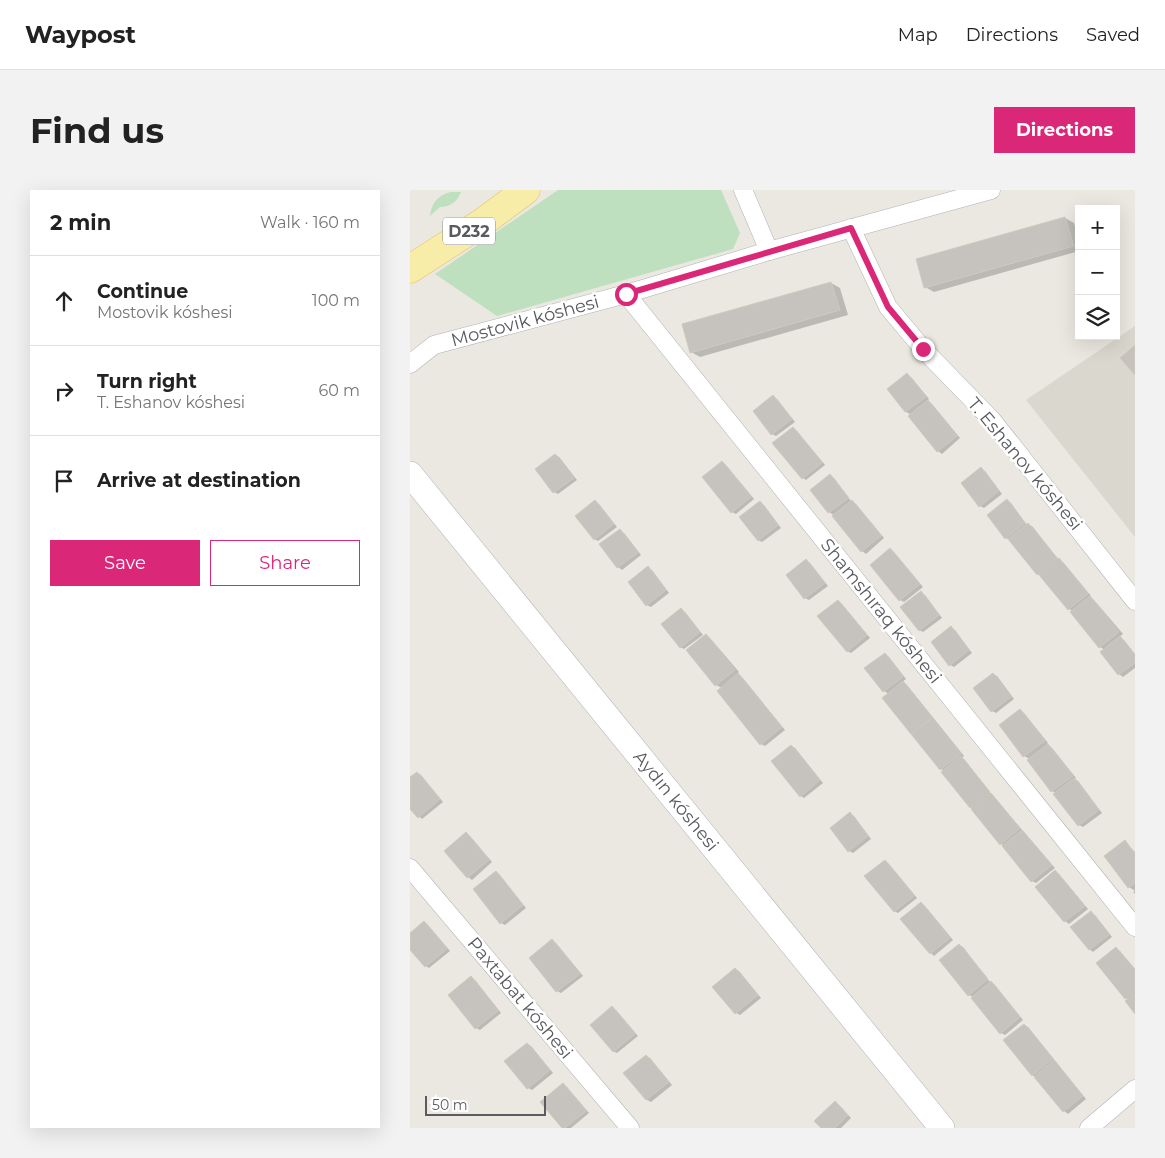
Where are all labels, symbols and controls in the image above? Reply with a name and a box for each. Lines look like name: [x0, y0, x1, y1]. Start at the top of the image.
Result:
text: Waypost: [25, 20, 136, 49]
text: Map: [898, 24, 938, 46]
text: Directions: [966, 24, 1058, 46]
text: Saved: [1086, 24, 1140, 46]
button: Directions: [994, 107, 1135, 153]
text: Find us: [30, 109, 164, 152]
map controls: [1075, 205, 1120, 340]
button: +: [1075, 205, 1120, 250]
text: 2 min: [50, 210, 111, 235]
text: Walk · 160 m: [260, 213, 360, 232]
road number: D232: [443, 217, 495, 244]
button: −: [1075, 250, 1120, 295]
text: Continue: [97, 280, 188, 303]
route start: [615, 283, 638, 306]
icon: ahead: [50, 287, 78, 315]
text: 100 m: [312, 291, 360, 310]
street label: Mostovik kóshesi: [449, 291, 601, 351]
button: layers: [1075, 295, 1120, 340]
text: Mostovik kóshesi: [97, 303, 233, 322]
route end: [912, 338, 935, 361]
text: Turn right: [97, 370, 197, 393]
icon: right: [50, 377, 78, 405]
text: 60 m: [318, 381, 360, 400]
text: T. Eshanov kóshesi: [97, 393, 245, 412]
street label: T. Eshanov kóshesi: [963, 393, 1087, 535]
icon: arrive: [50, 467, 78, 495]
text: Arrive at destination: [97, 469, 301, 492]
street label: Shamshıraq kóshesi: [816, 534, 946, 688]
button: Save: [50, 540, 200, 586]
button: Share: [210, 540, 360, 586]
street label: Aydın kóshesi: [629, 746, 723, 856]
street label: Paxtabat kóshesi: [463, 933, 577, 1063]
scale bar: [425, 1093, 546, 1116]
text: 50 m: [432, 1096, 468, 1114]

